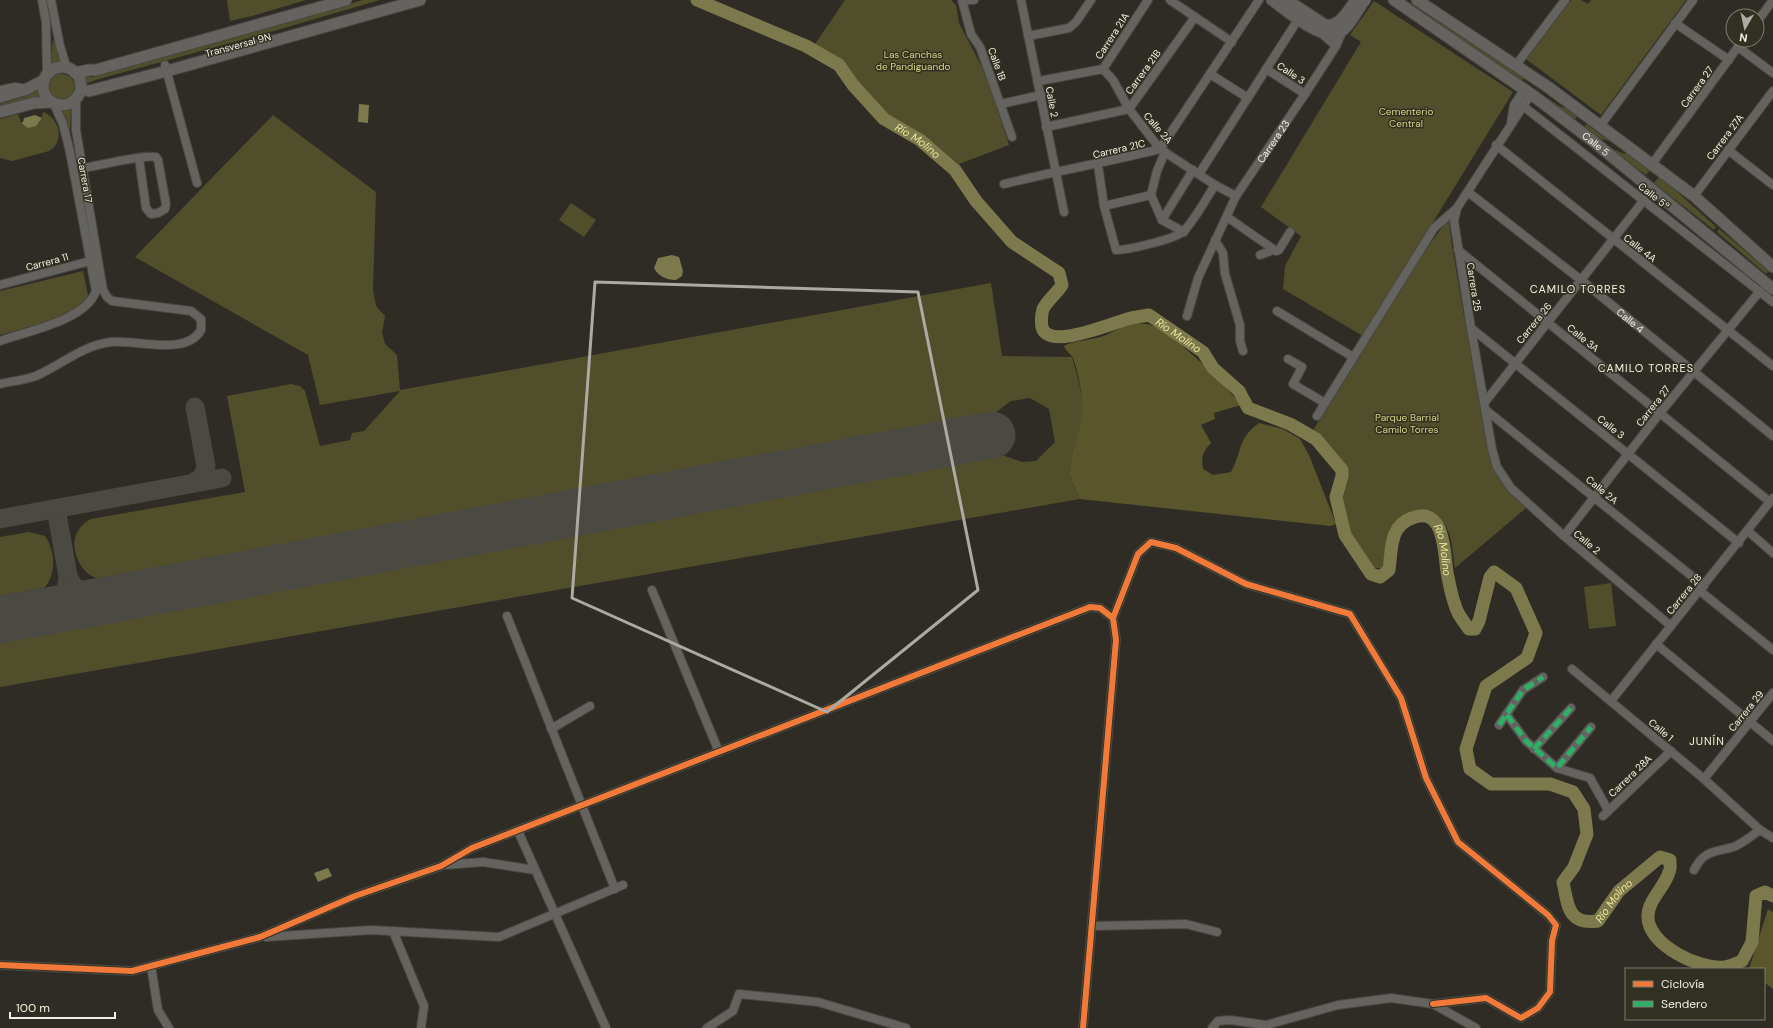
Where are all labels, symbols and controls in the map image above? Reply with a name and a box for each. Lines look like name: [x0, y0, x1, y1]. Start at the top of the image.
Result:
north arrow: [1725, 8, 1765, 48]
street label: Carrera 21A: [1092, 10, 1132, 62]
street label: Transversal 9N: [204, 30, 272, 60]
text: N: [1738, 30, 1748, 45]
street label: Calle 1B: [985, 46, 1009, 82]
street label: Carrera 21B: [1122, 47, 1164, 97]
park label: Las Canchas de Pandiguando: [876, 48, 950, 73]
street label: Calle 3: [1274, 59, 1308, 87]
street label: Carrera 27: [1678, 64, 1716, 110]
street label: Calle 2: [1043, 86, 1061, 119]
park label: Cementerio Central: [1379, 105, 1433, 130]
street label: Calle 2A: [1141, 109, 1176, 147]
street label: Carrera 27A: [1704, 111, 1747, 162]
street label: Carrera 23: [1254, 117, 1292, 165]
water label: Río Molino: [892, 120, 944, 162]
street label: Calle 5: [1580, 129, 1612, 159]
street label: Carrera 21C: [1092, 137, 1146, 161]
street label: Carrera 17: [75, 156, 95, 204]
street label: Calle 5ª: [1636, 180, 1672, 212]
street label: Calle 4A: [1621, 231, 1659, 265]
street label: Carrera 11: [24, 250, 70, 274]
street label: Carrera 25: [1464, 262, 1484, 312]
district label: CAMILO TORRES: [1530, 282, 1626, 296]
street label: Carrera 26: [1513, 300, 1555, 346]
street label: Calle 4: [1614, 305, 1647, 335]
water label: Río Molino: [1153, 315, 1205, 356]
street label: Calle 3A: [1564, 321, 1602, 355]
district label: CAMILO TORRES: [1598, 361, 1694, 375]
street label: Carrera 27: [1633, 383, 1673, 429]
park label: Parque Barrial Camilo Torres: [1375, 411, 1439, 436]
street label: Calle 3: [1595, 412, 1627, 442]
street label: Calle 2A: [1583, 473, 1621, 507]
water label: Río Molino: [1431, 521, 1455, 578]
street label: Calle 2: [1571, 527, 1603, 557]
street label: Carrera 28: [1664, 571, 1704, 617]
street label: Carrera 29: [1725, 688, 1767, 734]
street label: Calle 1: [1646, 716, 1676, 744]
district label: JUNÍN: [1689, 734, 1725, 748]
street label: Carrera 28A: [1606, 752, 1655, 800]
water label: Río Molino: [1592, 876, 1636, 925]
legend: [1625, 968, 1765, 1020]
text: Ciclovía: [1661, 976, 1704, 992]
scale bar: [10, 994, 115, 1020]
text: Sendero: [1661, 996, 1707, 1012]
text: 100 m: [16, 1000, 50, 1016]

